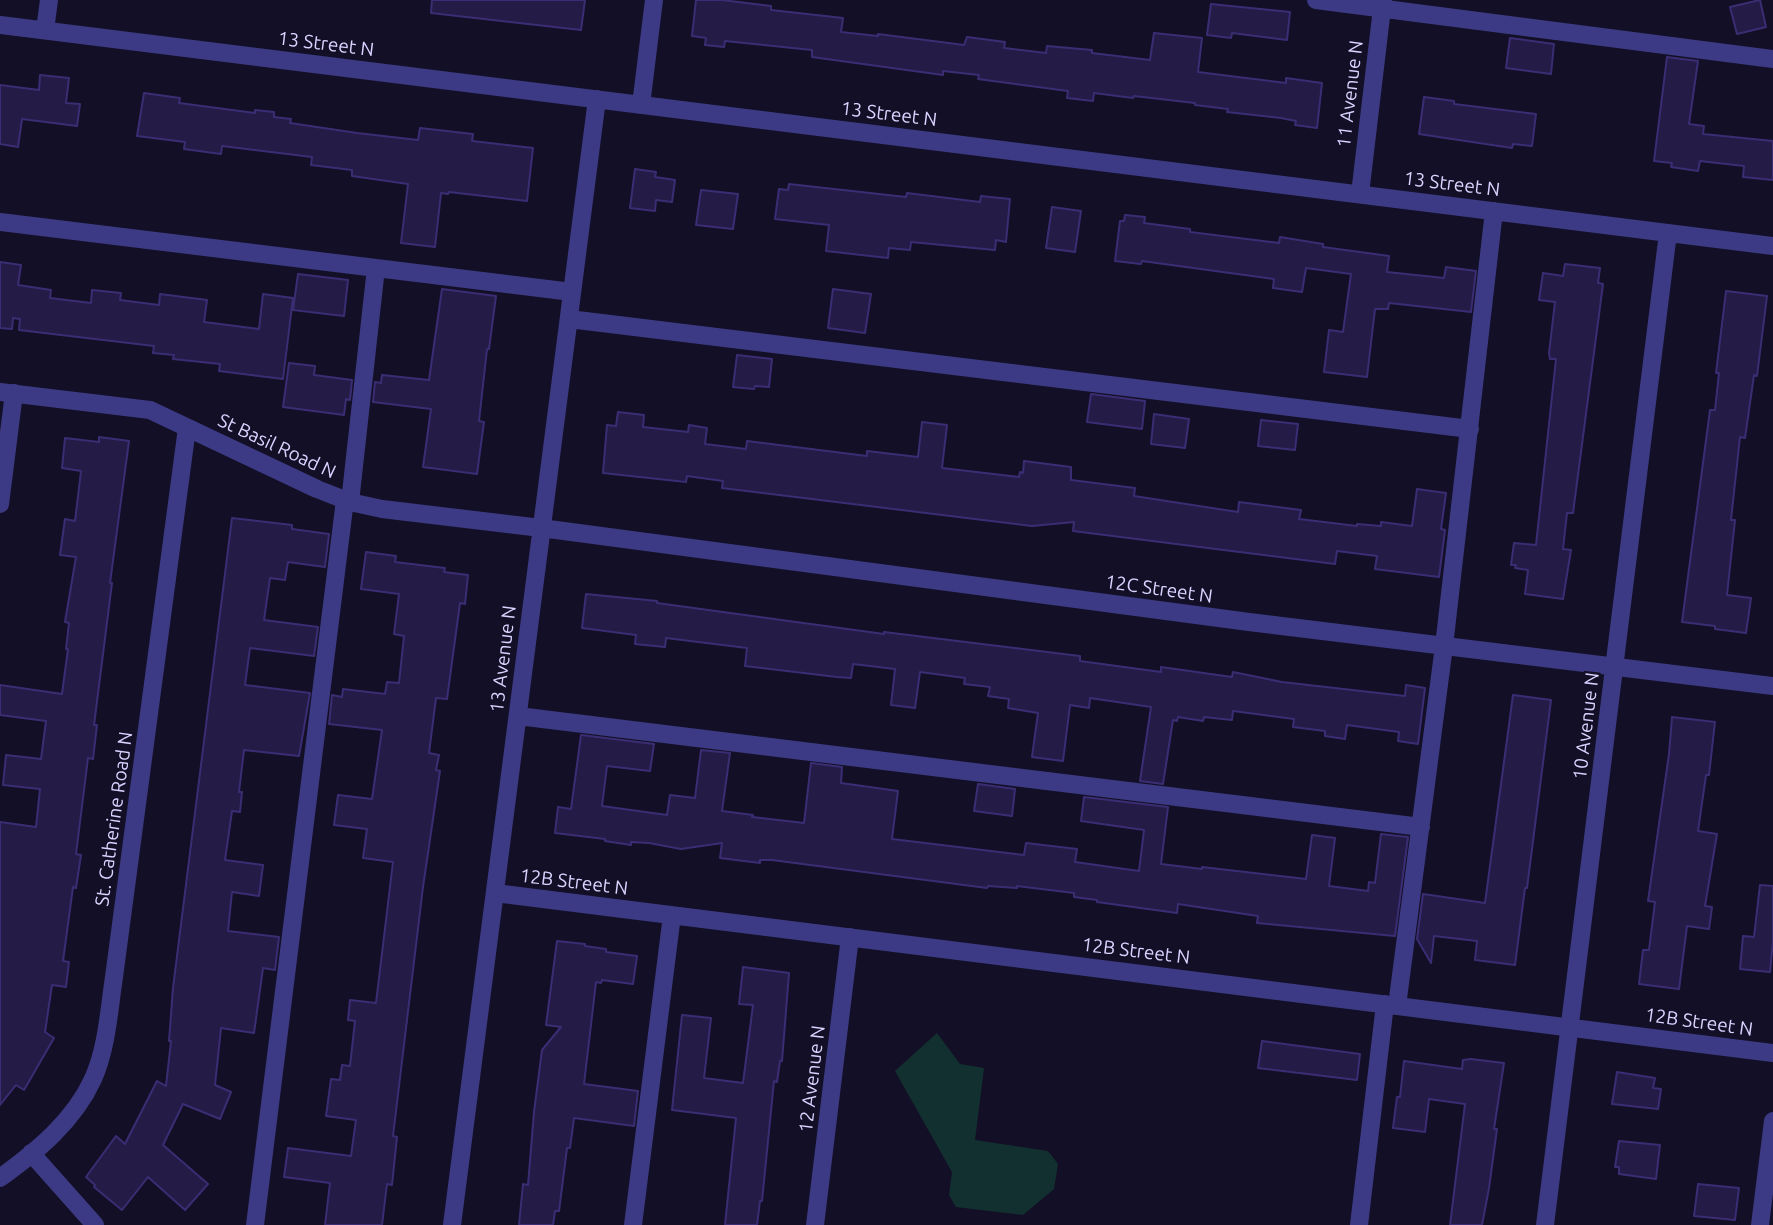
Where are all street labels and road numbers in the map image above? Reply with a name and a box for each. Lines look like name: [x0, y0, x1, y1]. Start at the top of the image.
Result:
street label: 13 Street N: [277, 27, 375, 61]
street label: 11 Avenue N: [1332, 39, 1368, 149]
street label: 13 Street N: [840, 97, 938, 131]
street label: 13 Street N: [1403, 167, 1501, 201]
street label: St Basil Road N: [214, 409, 340, 483]
street label: 12C Street N: [1104, 570, 1214, 608]
street label: 13 Avenue N: [485, 604, 521, 714]
street label: 10 Avenue N: [1568, 671, 1604, 781]
street label: St. Catherine Road N: [90, 730, 138, 908]
street label: 12B Street N: [519, 864, 629, 900]
street label: 12B Street N: [1081, 933, 1191, 969]
street label: 12B Street N: [1644, 1003, 1754, 1041]
street label: 12 Avenue N: [794, 1024, 830, 1134]

